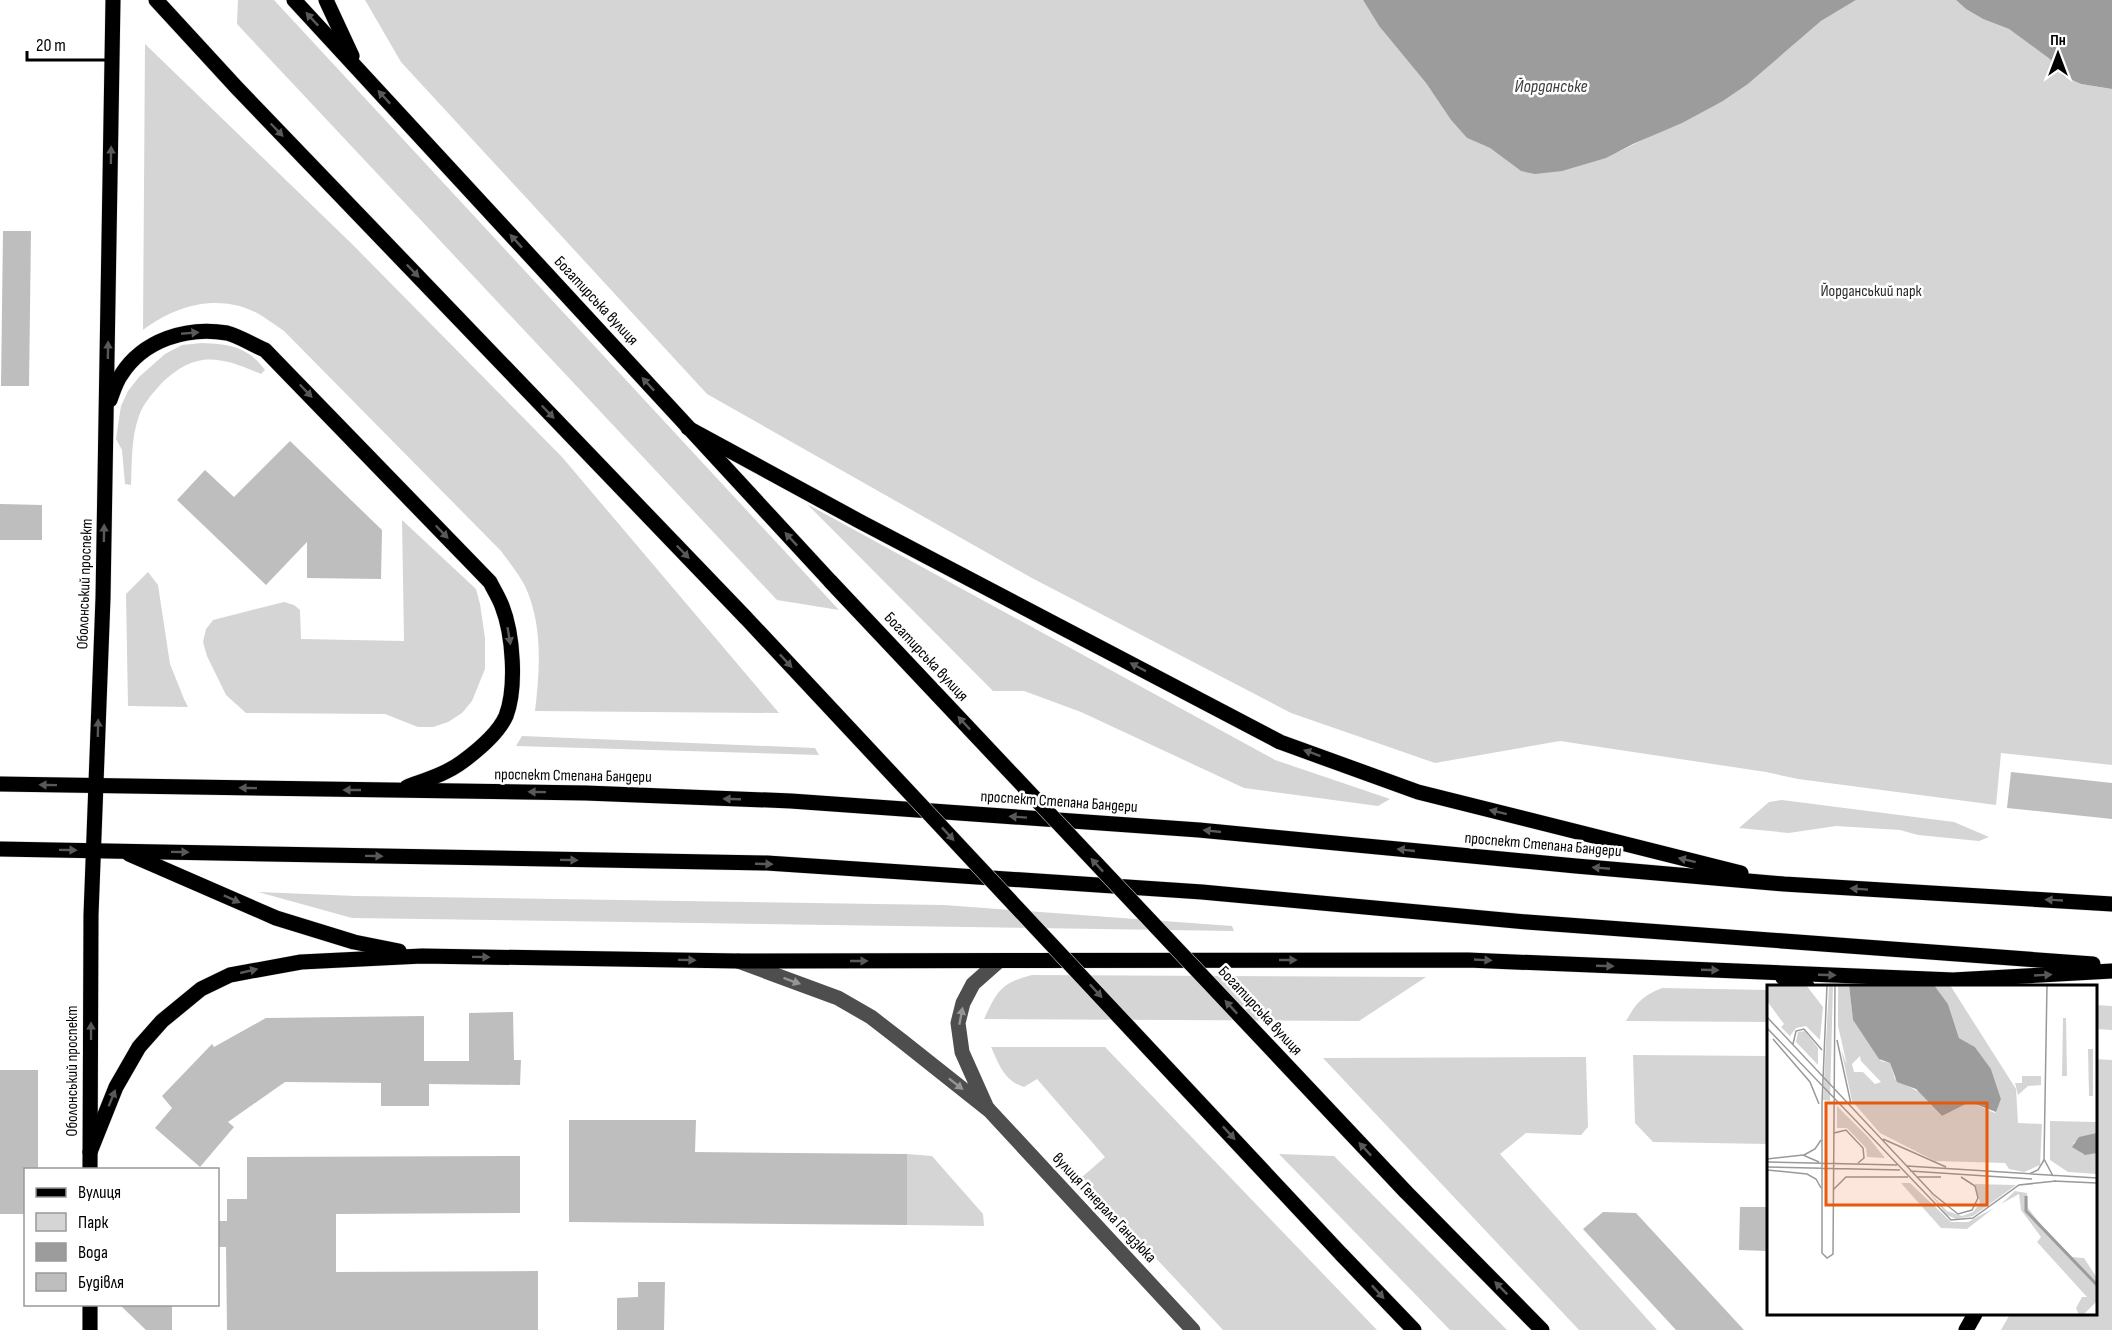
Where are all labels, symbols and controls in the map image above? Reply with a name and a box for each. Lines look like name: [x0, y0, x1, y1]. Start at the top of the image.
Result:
one-way arrow: [305, 12, 319, 27]
scale bar: [27, 24, 114, 62]
north arrow: [2028, 24, 2088, 84]
text: Пн: [2050, 31, 2066, 50]
text: 20 m: [36, 35, 66, 56]
water label: Йорданське: [1514, 76, 1588, 97]
one-way arrow: [377, 90, 391, 105]
one-way arrow: [270, 123, 284, 137]
one-way arrow: [106, 146, 116, 165]
one-way arrow: [510, 234, 523, 249]
street label: Богатирська вулиця: [550, 253, 642, 349]
one-way arrow: [405, 264, 419, 278]
park label: Йорданський парк: [1820, 282, 1923, 301]
one-way arrow: [181, 328, 200, 338]
one-way arrow: [103, 341, 112, 360]
one-way arrow: [641, 377, 655, 392]
one-way arrow: [299, 384, 313, 399]
one-way arrow: [540, 404, 554, 418]
street label: Оболонський проспект: [73, 518, 97, 650]
one-way arrow: [99, 523, 109, 542]
one-way arrow: [434, 524, 448, 538]
one-way arrow: [784, 532, 798, 547]
one-way arrow: [676, 545, 690, 560]
street label: Богатирська вулиця: [880, 609, 972, 705]
one-way arrow: [505, 627, 514, 646]
one-way arrow: [779, 653, 793, 668]
one-way arrow: [1129, 662, 1146, 672]
one-way arrow: [957, 716, 971, 730]
one-way arrow: [93, 718, 103, 737]
one-way arrow: [1303, 748, 1321, 758]
street label: проспект Степана Бандери: [494, 765, 652, 787]
one-way arrow: [39, 780, 58, 790]
one-way arrow: [239, 784, 258, 793]
one-way arrow: [343, 785, 362, 795]
street label: проспект Степана Бандери: [980, 787, 1138, 817]
one-way arrow: [528, 788, 547, 797]
one-way arrow: [723, 794, 742, 803]
one-way arrow: [1489, 807, 1507, 817]
one-way arrow: [1008, 812, 1027, 822]
one-way arrow: [941, 826, 955, 841]
one-way arrow: [1203, 826, 1222, 836]
street label: проспект Степана Бандери: [1464, 829, 1622, 861]
one-way arrow: [59, 845, 78, 854]
one-way arrow: [1397, 845, 1416, 855]
one-way arrow: [170, 847, 189, 856]
one-way arrow: [365, 851, 384, 860]
one-way arrow: [1678, 854, 1696, 864]
one-way arrow: [560, 855, 579, 864]
one-way arrow: [1091, 858, 1105, 872]
one-way arrow: [755, 859, 774, 868]
one-way arrow: [1591, 864, 1610, 873]
one-way arrow: [1849, 884, 1868, 893]
one-way arrow: [224, 894, 242, 904]
one-way arrow: [2044, 896, 2063, 905]
one-way arrow: [471, 952, 490, 962]
one-way arrow: [1279, 955, 1298, 965]
one-way arrow: [678, 956, 697, 965]
one-way arrow: [850, 956, 869, 966]
one-way arrow: [1474, 956, 1493, 965]
one-way arrow: [1596, 961, 1615, 970]
street label: Богатирська вулиця: [1214, 963, 1306, 1059]
one-way arrow: [240, 965, 259, 975]
one-way arrow: [1701, 966, 1720, 975]
one-way arrow: [1818, 970, 1837, 979]
one-way arrow: [2034, 971, 2053, 980]
one-way arrow: [784, 977, 802, 987]
one-way arrow: [1088, 984, 1102, 998]
inset map: [1767, 985, 2097, 1315]
one-way arrow: [1224, 999, 1238, 1014]
street label: Оболонський проспект: [63, 1006, 82, 1136]
one-way arrow: [957, 1007, 966, 1026]
one-way arrow: [86, 1021, 96, 1040]
one-way arrow: [948, 1078, 964, 1091]
one-way arrow: [108, 1089, 117, 1107]
one-way arrow: [1222, 1126, 1236, 1141]
one-way arrow: [1358, 1141, 1372, 1156]
street label: вулиця Генерала Гандзюка: [1048, 1149, 1160, 1267]
legend: [24, 1168, 219, 1306]
text: Вулиця: [78, 1182, 121, 1203]
text: Парк: [78, 1212, 109, 1233]
text: Вода: [78, 1242, 108, 1263]
text: Будівля: [78, 1272, 124, 1293]
one-way arrow: [1495, 1282, 1509, 1296]
one-way arrow: [1370, 1284, 1384, 1298]

